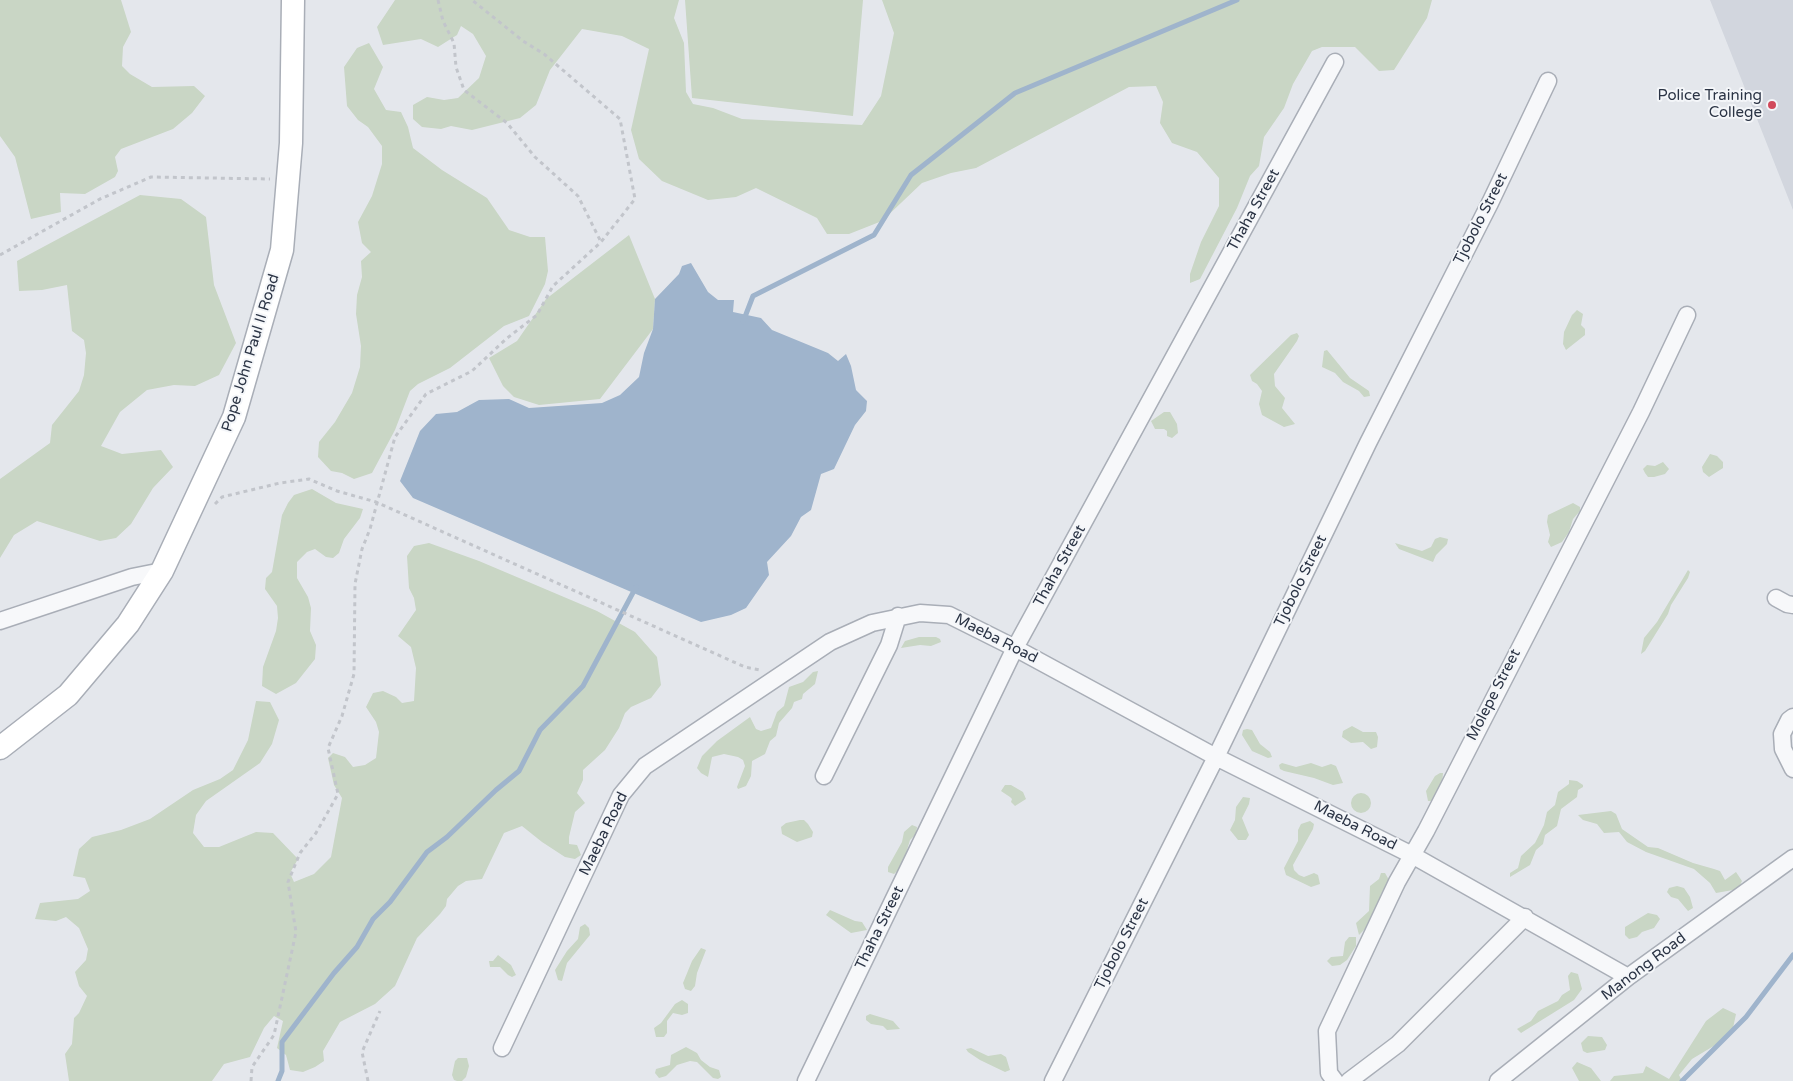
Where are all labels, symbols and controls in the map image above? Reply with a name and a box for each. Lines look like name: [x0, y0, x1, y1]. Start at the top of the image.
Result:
place label: Police Training College: [1658, 87, 1762, 122]
marker: Police Training College: [1766, 99, 1778, 111]
street label: Thaha Street: [1224, 166, 1284, 254]
street label: Tjobolo Street: [1450, 170, 1512, 268]
street label: Pope John Paul II Road: [218, 272, 284, 434]
street label: Thaha Street: [1030, 522, 1090, 610]
street label: Tjobolo Street: [1271, 532, 1331, 630]
street label: Maeba Road: [951, 610, 1041, 668]
street label: Molepe Street: [1463, 646, 1525, 744]
street label: Maeba Road: [576, 789, 632, 879]
street label: Maeba Road: [1310, 797, 1400, 855]
street label: Thaha Street: [852, 883, 908, 973]
street label: Tjobolo Street: [1091, 895, 1153, 993]
street label: Manong Road: [1598, 929, 1690, 1005]

